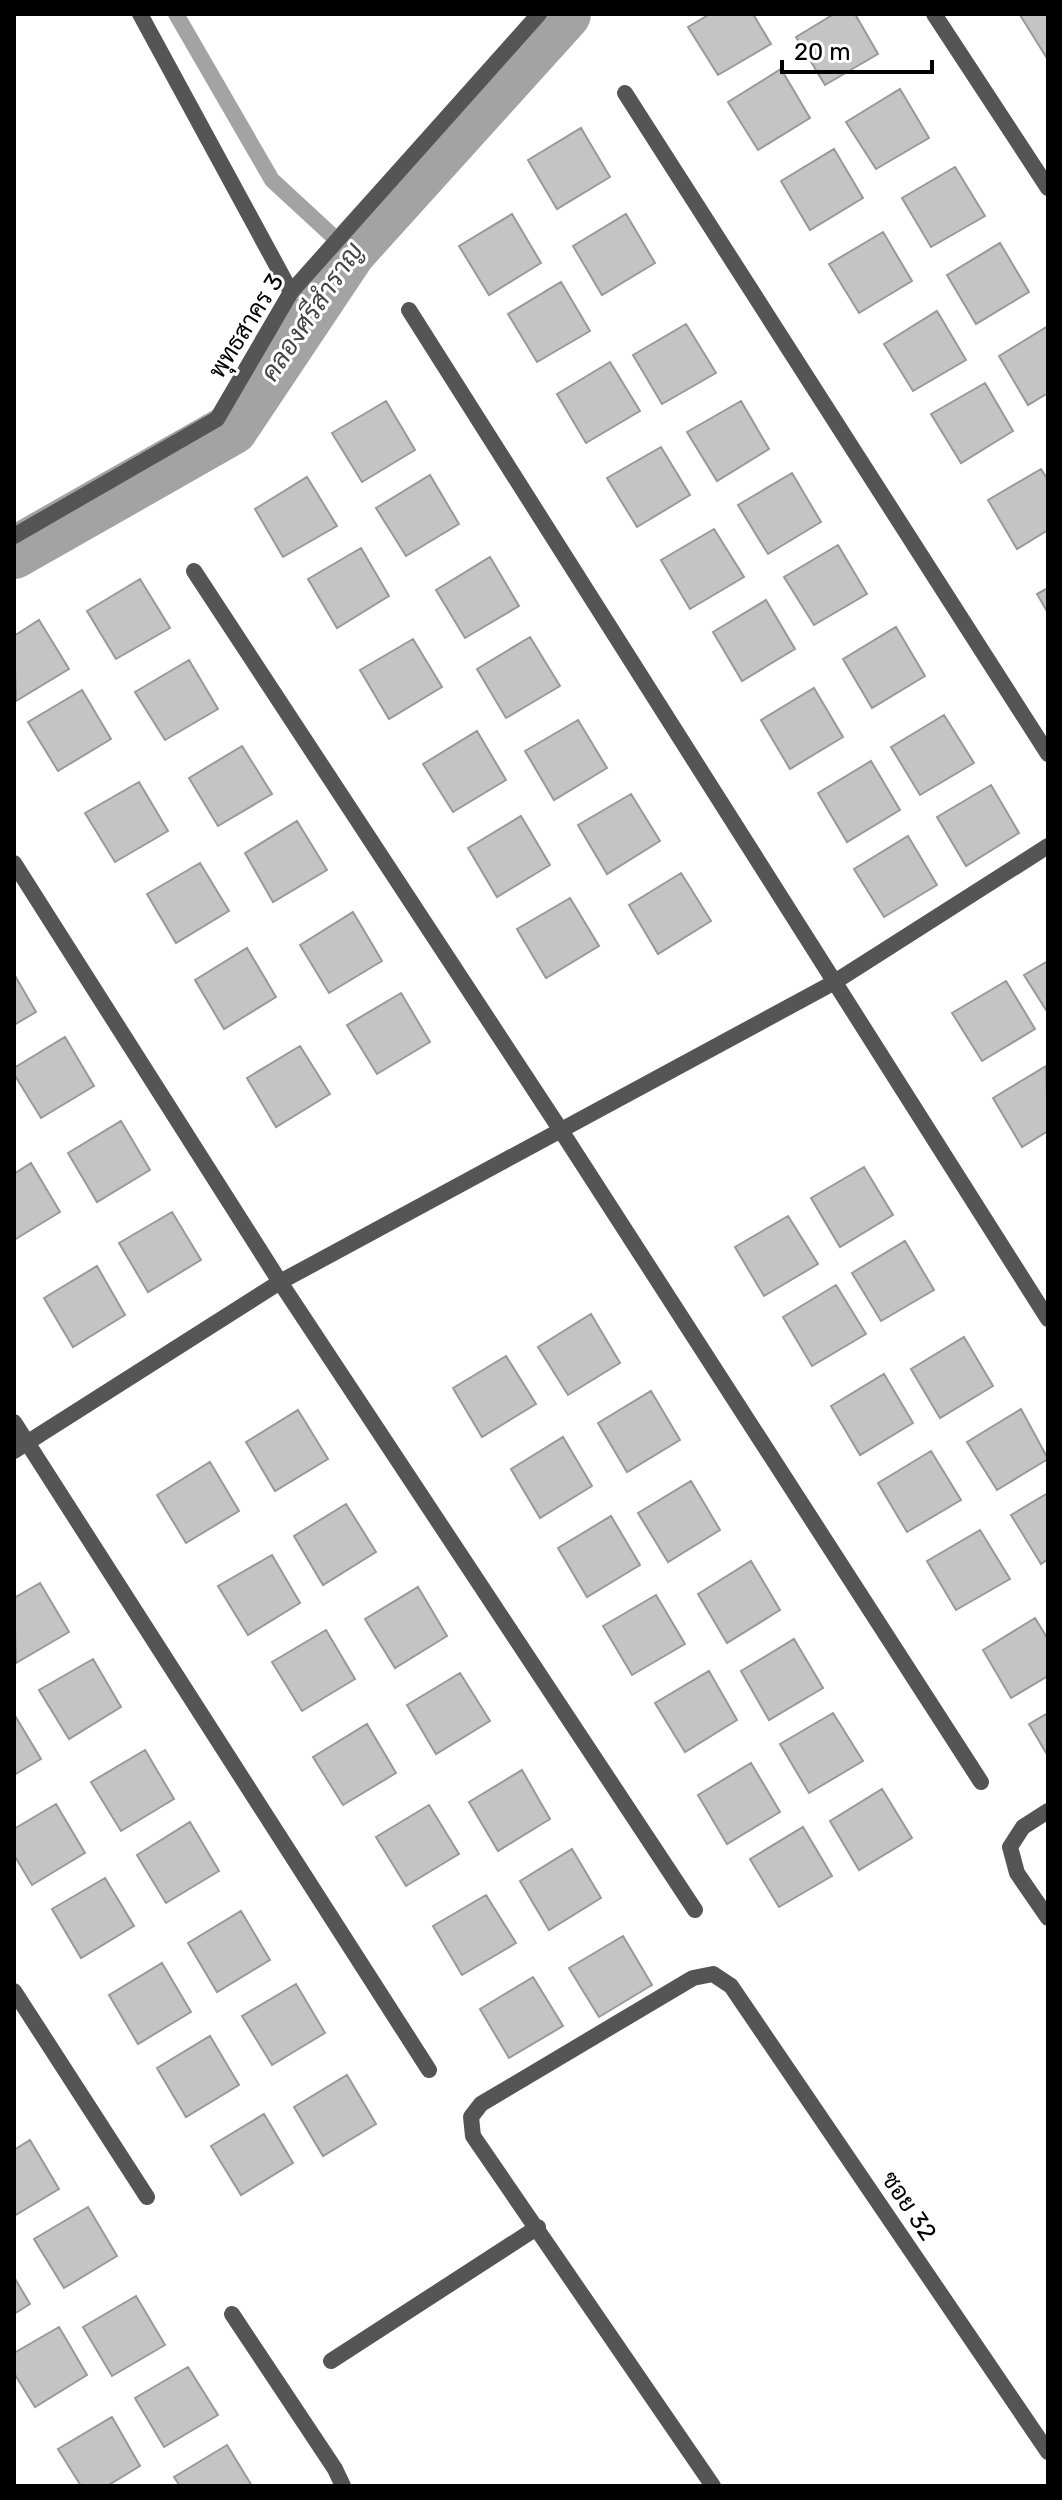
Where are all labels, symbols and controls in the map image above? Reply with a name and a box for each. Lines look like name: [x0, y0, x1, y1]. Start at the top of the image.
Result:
scale bar: [782, 24, 932, 74]
text: 20 m: [794, 38, 851, 66]
water label: คลองศรีสำราญ: [253, 236, 370, 387]
street label: พุทธสาคร 3: [203, 269, 291, 385]
street label: ซอย 32: [876, 2166, 942, 2246]

